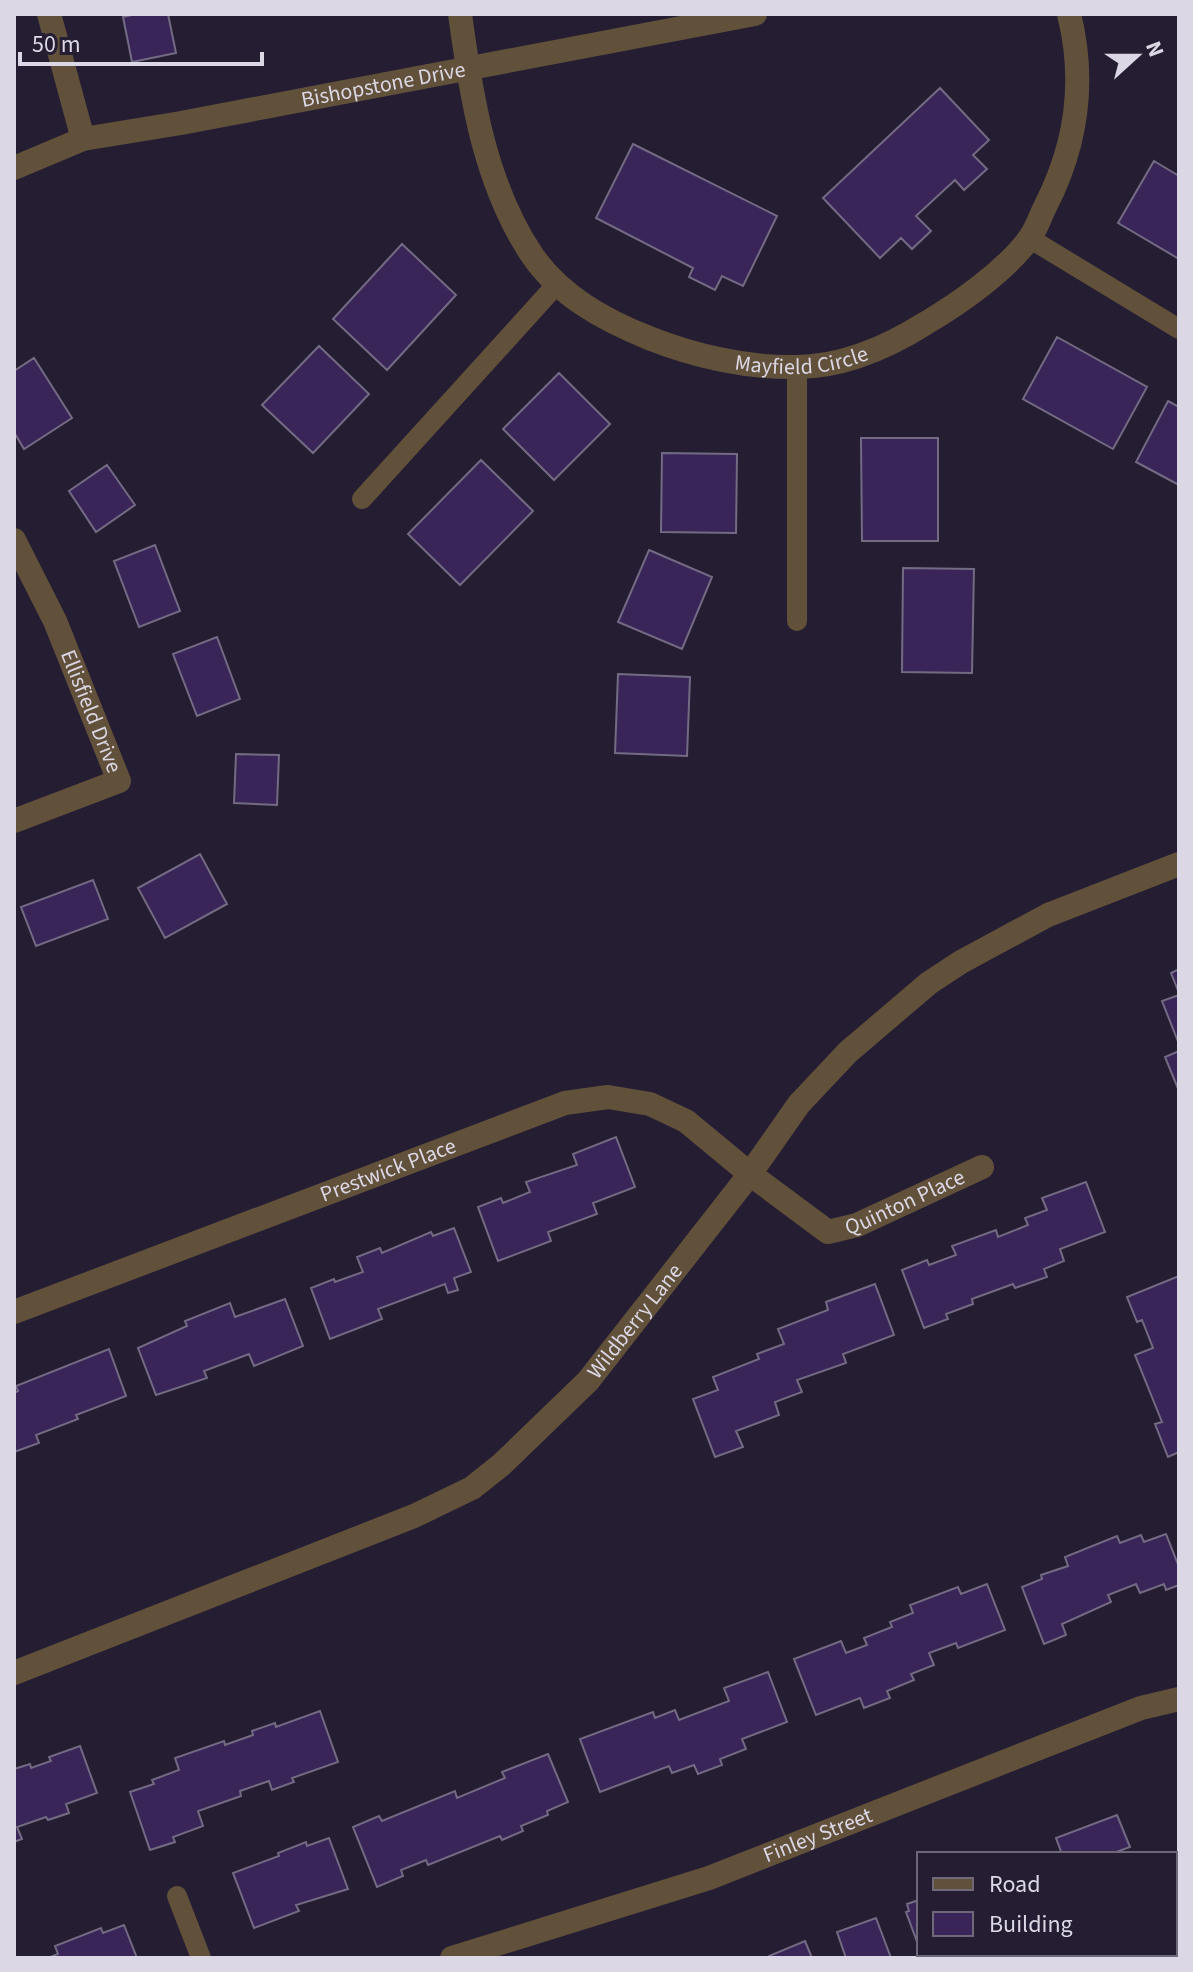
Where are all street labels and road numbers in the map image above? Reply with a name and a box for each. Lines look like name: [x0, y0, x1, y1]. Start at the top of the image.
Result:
street label: Bishopstone Drive: [298, 53, 468, 116]
street label: Mayfield Circle: [733, 338, 873, 383]
street label: Ellisfield Drive: [52, 645, 130, 778]
street label: Prestwick Place: [315, 1130, 461, 1211]
street label: Quinton Place: [842, 1161, 970, 1243]
street label: Wildberry Lane: [579, 1257, 690, 1386]
street label: Finley Street: [758, 1799, 878, 1871]

